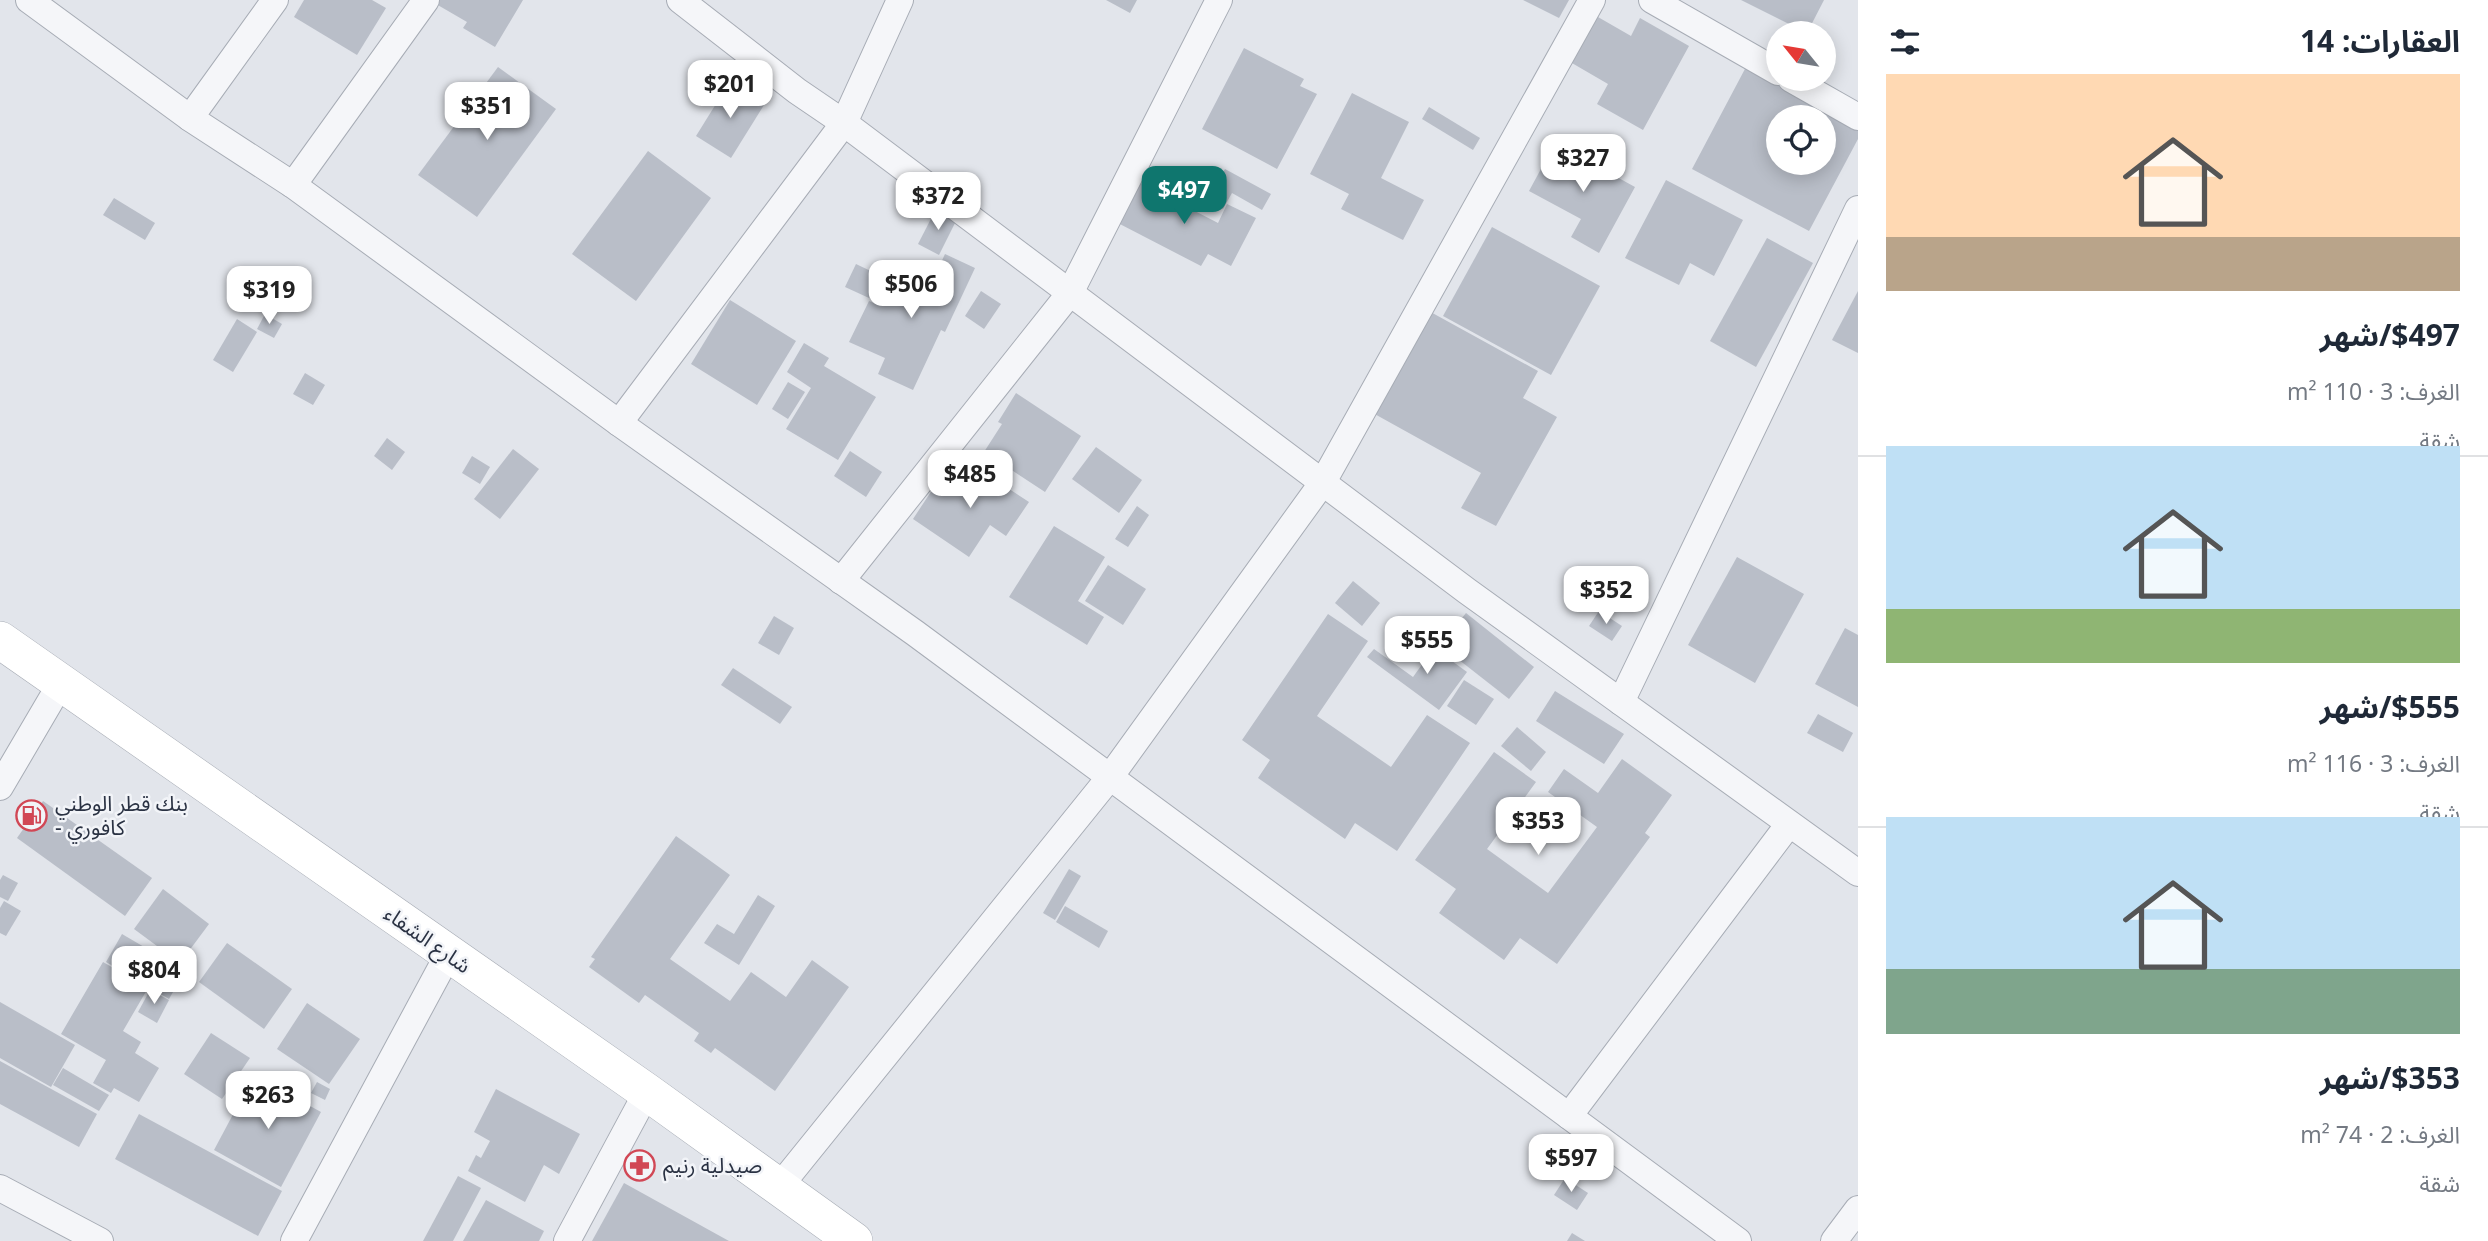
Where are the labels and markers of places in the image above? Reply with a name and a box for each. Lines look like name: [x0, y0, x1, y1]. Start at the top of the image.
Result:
pin: $201: [689, 60, 771, 120]
pin: $351: [446, 82, 528, 142]
pin: $327: [1542, 134, 1624, 194]
pin: $497: [1143, 166, 1225, 226]
pin: $372: [897, 173, 979, 232]
pin: $506: [870, 260, 952, 320]
pin: $319: [228, 266, 310, 326]
pin: $485: [929, 450, 1011, 510]
pin: $352: [1565, 566, 1647, 626]
pin: $555: [1386, 616, 1468, 676]
place label: بنك قطر الوطني - كافوري: [55, 789, 188, 844]
fuel station icon: بنك قطر الوطني - كافوري: [15, 798, 49, 832]
pin: $353: [1497, 798, 1579, 857]
pin: $804: [113, 946, 195, 1006]
pin: $263: [227, 1072, 309, 1131]
pin: $597: [1530, 1134, 1612, 1194]
pharmacy icon: صيدلية رنيم: [623, 1148, 657, 1182]
place label: صيدلية رنيم: [663, 1151, 762, 1181]

